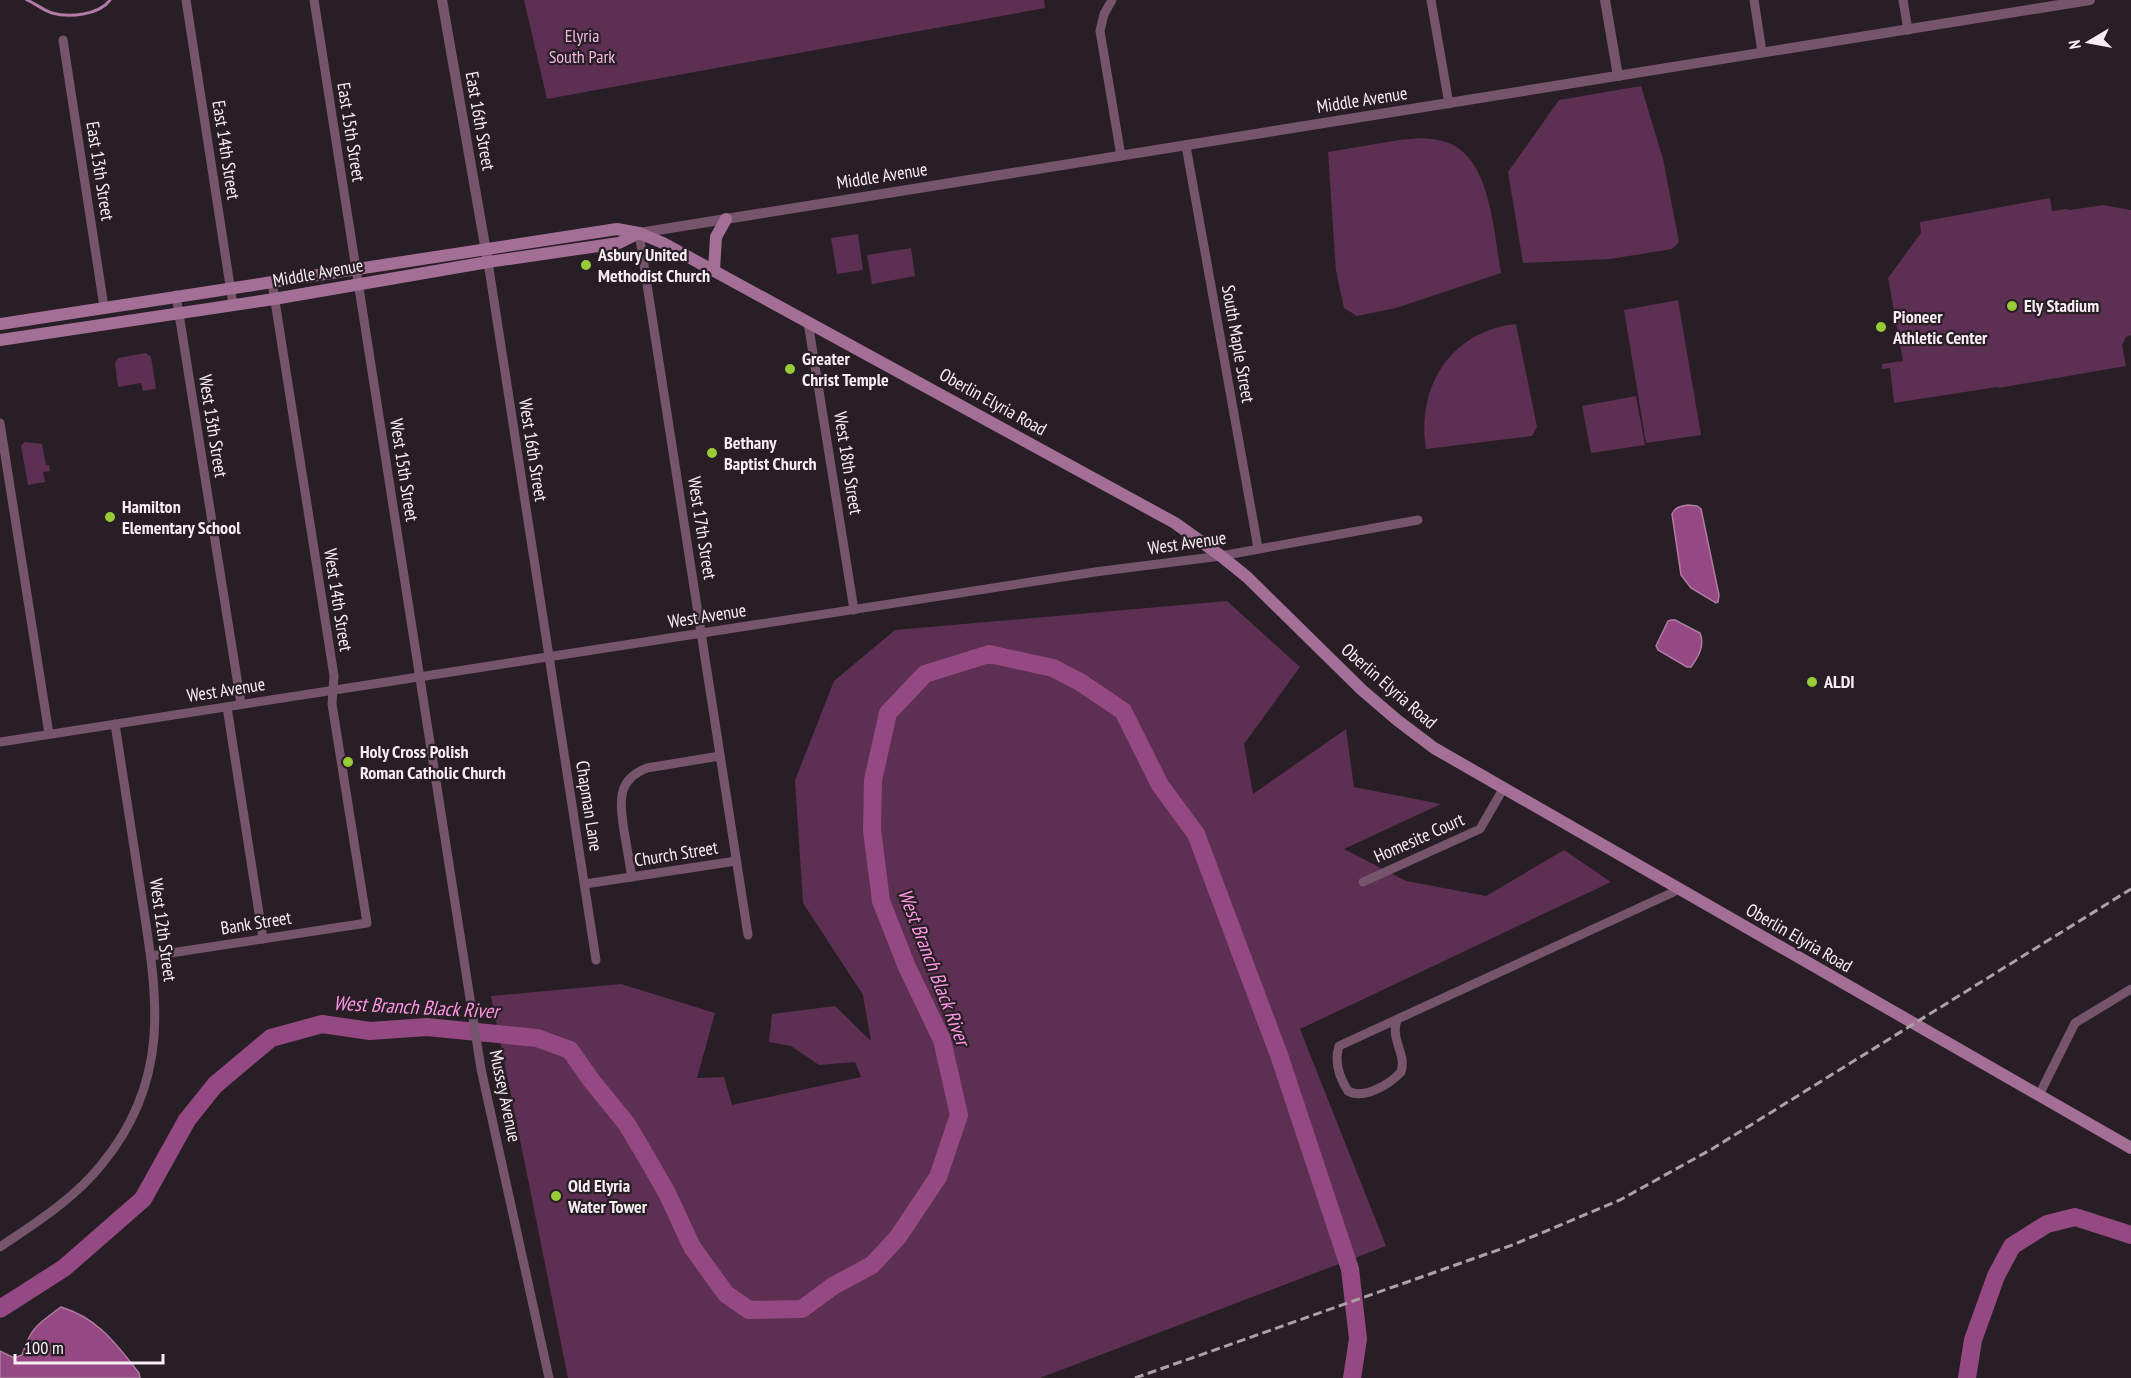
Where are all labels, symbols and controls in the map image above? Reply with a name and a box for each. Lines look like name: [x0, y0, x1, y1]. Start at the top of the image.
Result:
north arrow: [2059, 12, 2119, 72]
park label: Elyria South Park: [549, 24, 615, 68]
text: N: [2064, 39, 2085, 51]
street label: East 16th Street: [460, 70, 501, 172]
street label: East 15th Street: [332, 81, 371, 183]
street label: Middle Avenue: [1315, 81, 1409, 118]
street label: East 14th Street: [207, 99, 246, 201]
street label: East 13th Street: [81, 120, 120, 222]
street label: Middle Avenue: [835, 157, 929, 194]
place label: Asbury United Methodist Church: [597, 243, 710, 287]
street label: Middle Avenue: [271, 253, 365, 292]
marker: Asbury United Methodist Church: [579, 258, 593, 272]
street label: South Maple Street: [1217, 283, 1260, 405]
place label: Ely Stadium: [2024, 294, 2099, 317]
marker: Ely Stadium: [2005, 299, 2019, 313]
place label: Pioneer Athletic Center: [1892, 305, 1988, 349]
marker: Pioneer Athletic Center: [1874, 320, 1888, 334]
place label: Greater Christ Temple: [802, 347, 889, 391]
marker: Greater Christ Temple: [783, 362, 797, 376]
street label: Oberlin Elyria Road: [936, 363, 1051, 440]
street label: West 13th Street: [194, 373, 233, 479]
street label: West 16th Street: [514, 397, 553, 503]
street label: West 18th Street: [829, 410, 868, 516]
street label: West 15th Street: [385, 417, 424, 523]
place label: Bethany Baptist Church: [724, 431, 817, 475]
marker: Bethany Baptist Church: [705, 446, 719, 460]
street label: West 17th Street: [683, 475, 722, 581]
place label: Hamilton Elementary School: [122, 495, 241, 539]
marker: Hamilton Elementary School: [103, 510, 117, 524]
street label: West Avenue: [1146, 526, 1228, 559]
street label: West 14th Street: [319, 547, 358, 653]
street label: West Avenue: [666, 598, 748, 633]
street label: Oberlin Elyria Road: [1337, 638, 1442, 733]
place label: ALDI: [1823, 670, 1855, 693]
street label: West Avenue: [185, 672, 267, 707]
marker: ALDI: [1805, 675, 1819, 689]
place label: Holy Cross Polish Roman Catholic Church: [360, 740, 506, 784]
marker: Holy Cross Polish Roman Catholic Church: [341, 755, 355, 769]
street label: Chapman Lane: [571, 759, 608, 853]
street label: Homesite Court: [1370, 807, 1467, 868]
street label: Church Street: [632, 836, 719, 871]
street label: West 12th Street: [145, 877, 182, 983]
water label: West Branch Black River: [892, 885, 977, 1051]
street label: Oberlin Elyria Road: [1742, 898, 1857, 977]
street label: Bank Street: [219, 906, 293, 939]
water label: West Branch Black River: [333, 990, 502, 1024]
street label: Mussey Avenue: [485, 1048, 526, 1144]
place label: Old Elyria Water Tower: [567, 1174, 648, 1218]
marker: Old Elyria Water Tower: [549, 1189, 563, 1203]
scale bar: [15, 1327, 164, 1365]
text: 100 m: [24, 1336, 64, 1359]

